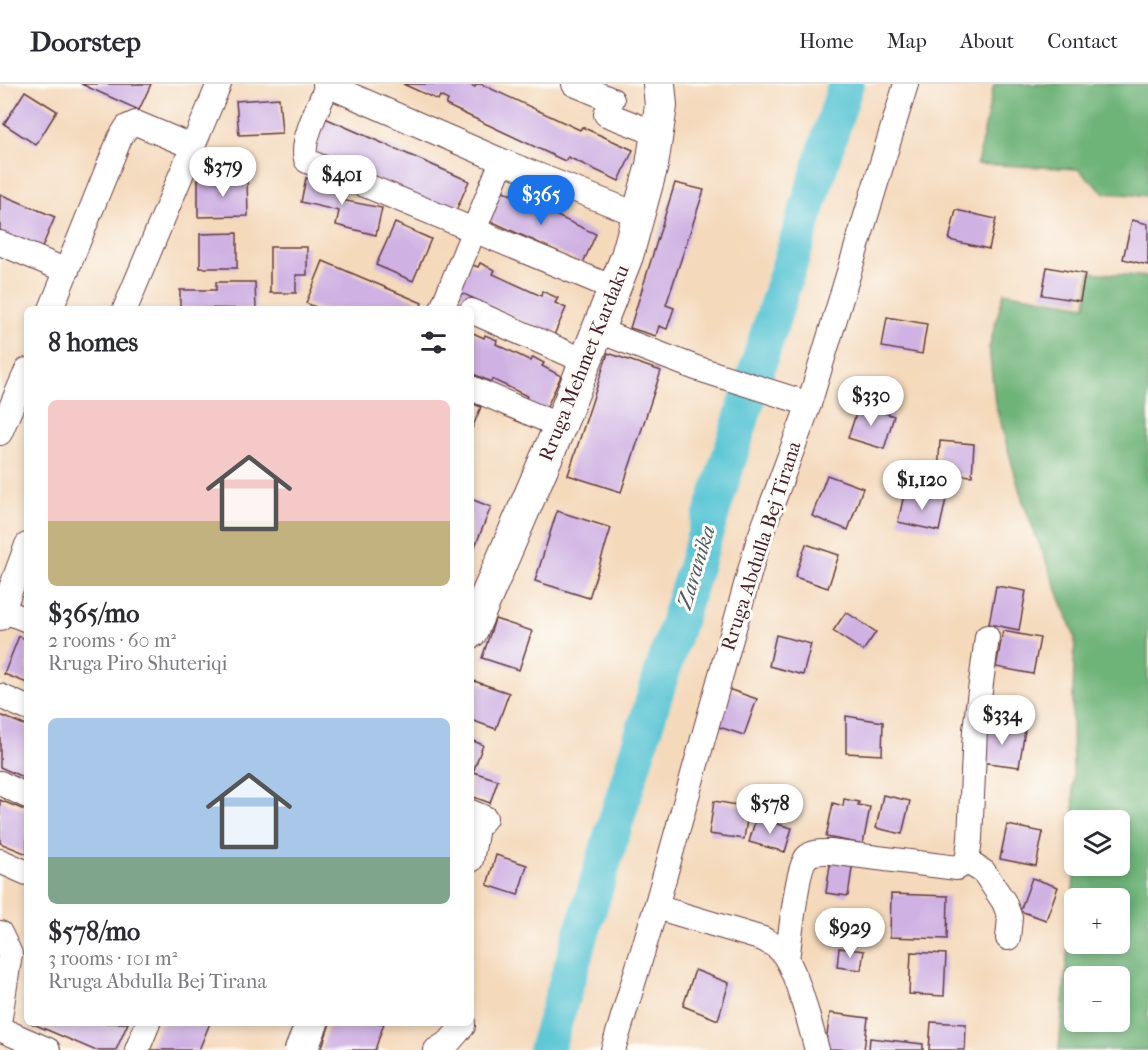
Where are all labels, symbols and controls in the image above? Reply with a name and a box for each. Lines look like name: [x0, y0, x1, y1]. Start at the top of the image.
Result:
text: Doorstep: [30, 25, 141, 58]
text: Home: [799, 29, 854, 53]
text: Map: [887, 29, 927, 53]
text: About: [960, 29, 1014, 53]
text: Contact: [1047, 29, 1118, 53]
pin: $379: [187, 147, 259, 198]
text: $379: [203, 155, 243, 178]
pin: $401: [306, 155, 378, 206]
text: $401: [322, 163, 362, 186]
pin: $365: [505, 175, 577, 226]
text: $365: [522, 183, 560, 206]
street label: Rruga Mehmet Kardaku: [534, 261, 634, 464]
icon: filters: [417, 326, 450, 359]
text: 8 homes: [48, 327, 138, 358]
pin: $330: [835, 376, 907, 427]
text: $330: [852, 384, 890, 407]
street label: Rruga Abdulla Bej Tirana: [716, 438, 806, 654]
icon: home: [195, 439, 303, 547]
pin: $1,120: [873, 460, 971, 511]
text: $1,120: [897, 468, 947, 491]
water label: Zaranika: [671, 523, 720, 613]
text: $365/mo: [48, 598, 139, 629]
text: 2 rooms · 60 m²: [48, 629, 176, 652]
text: Rruga Piro Shuteriqi: [48, 652, 228, 675]
pin: $334: [966, 695, 1038, 746]
text: $334: [982, 703, 1022, 726]
icon: home: [195, 757, 303, 865]
pin: $578: [734, 784, 806, 835]
text: $578: [750, 792, 790, 815]
map controls: [1064, 810, 1130, 1032]
button: layers: [1064, 810, 1130, 876]
button: +: [1064, 888, 1130, 954]
pin: $929: [814, 908, 886, 959]
text: $578/mo: [48, 916, 140, 947]
text: $929: [829, 916, 871, 939]
text: 3 rooms · 101 m²: [48, 947, 177, 970]
button: −: [1064, 966, 1130, 1032]
text: Rruga Abdulla Bej Tirana: [48, 970, 267, 993]

